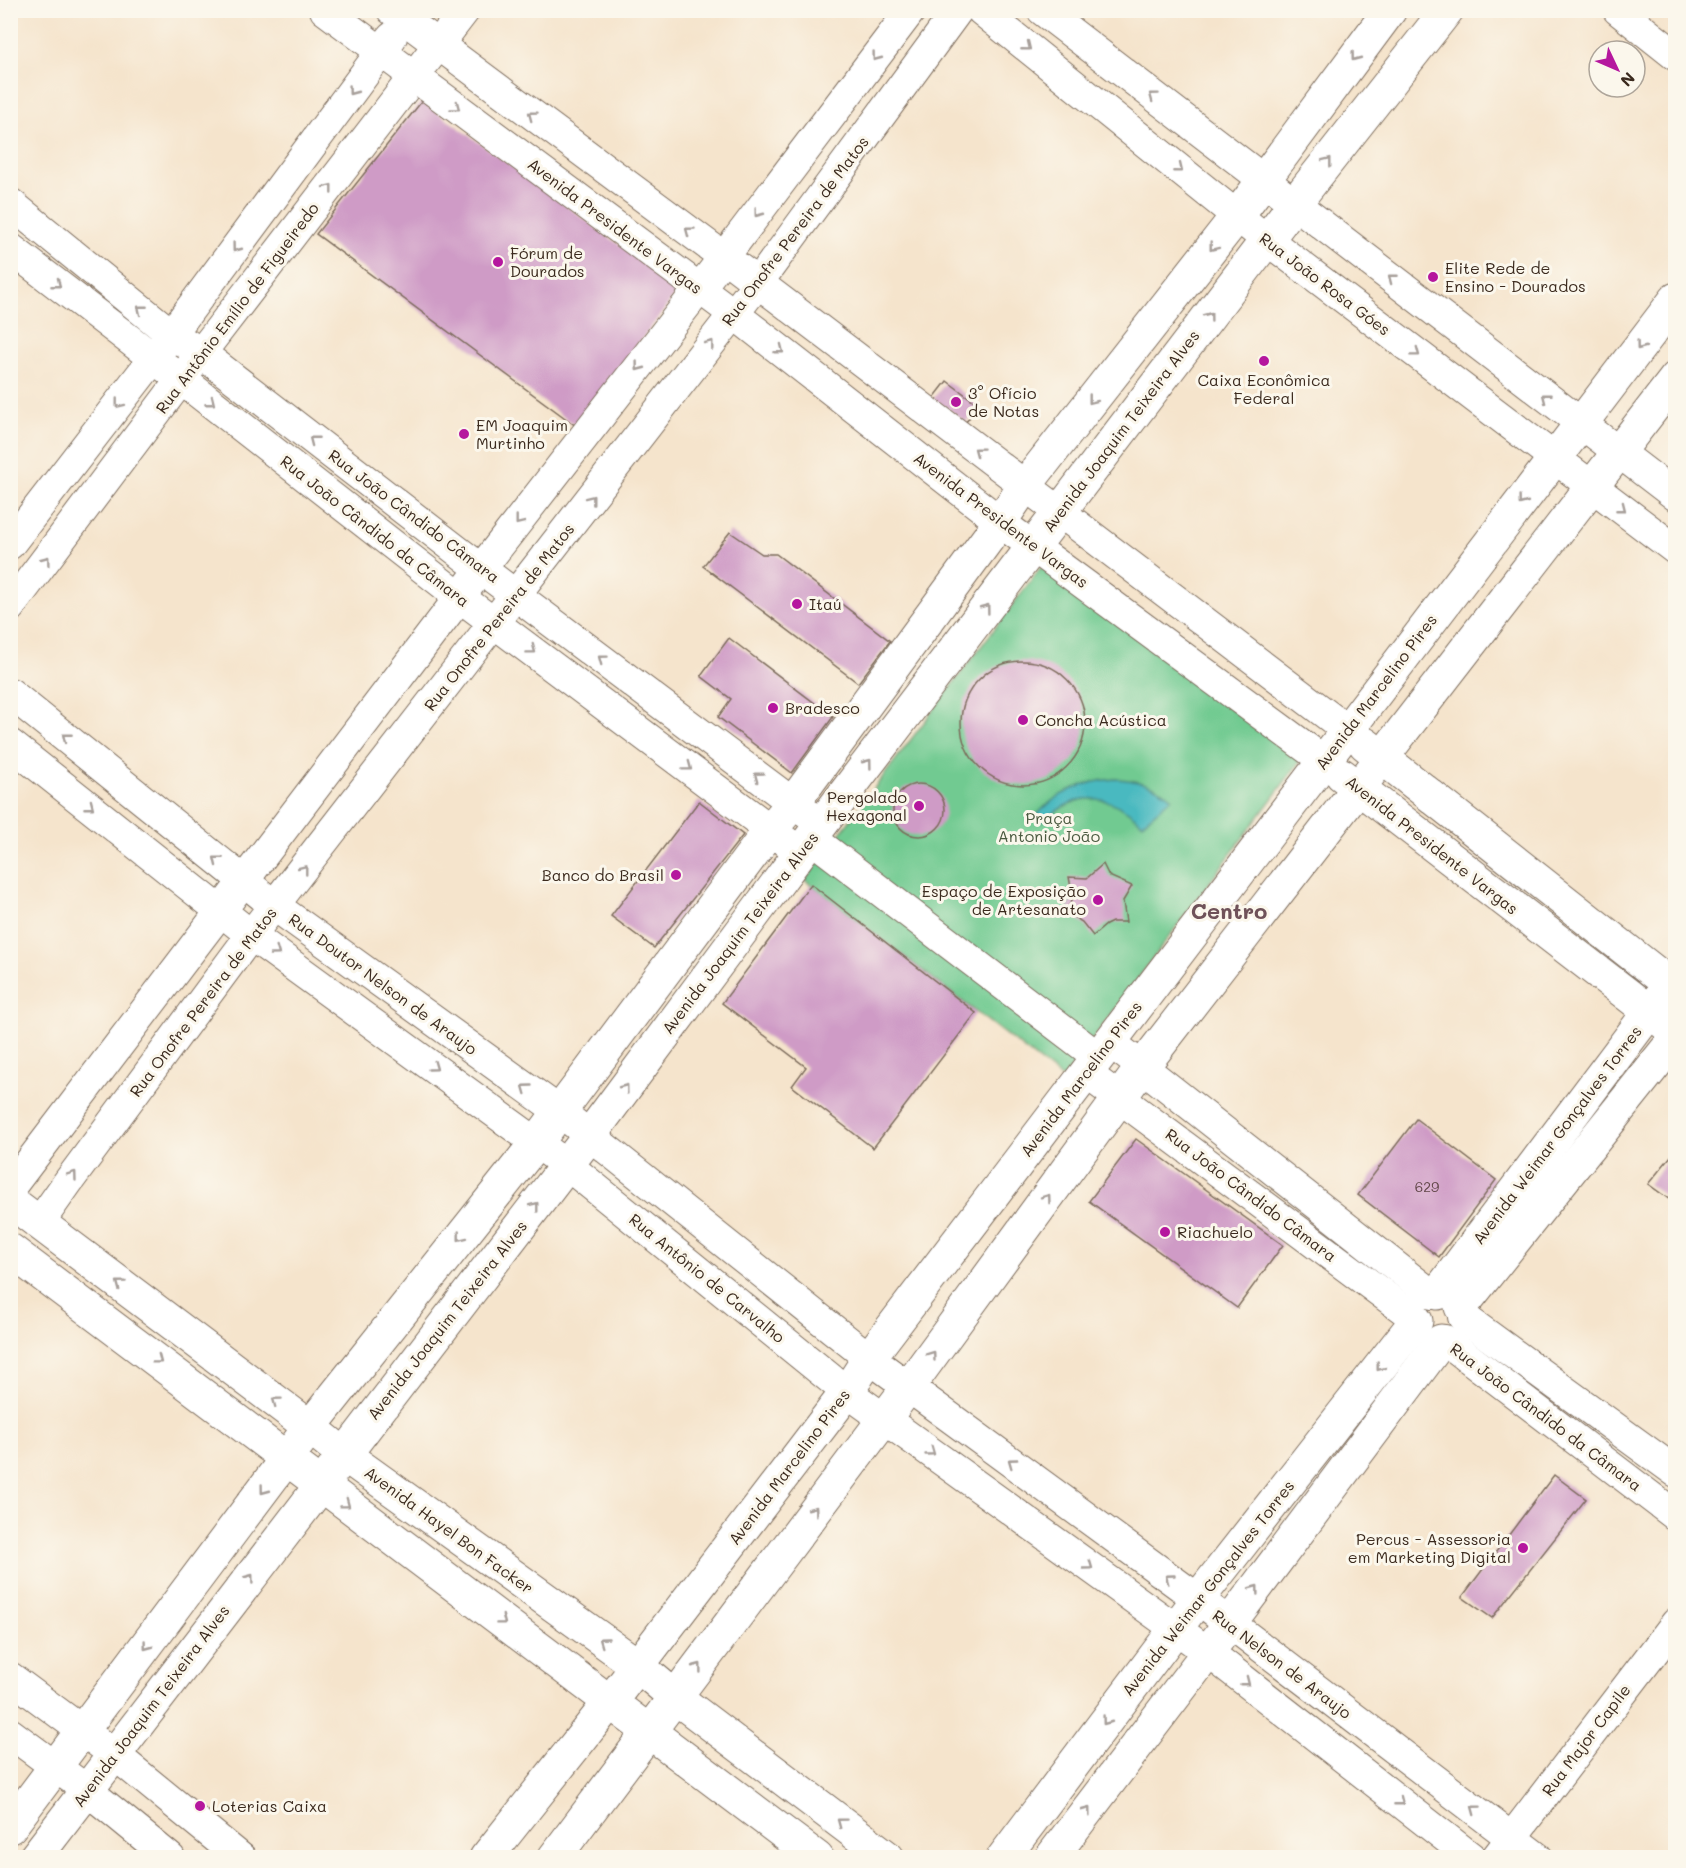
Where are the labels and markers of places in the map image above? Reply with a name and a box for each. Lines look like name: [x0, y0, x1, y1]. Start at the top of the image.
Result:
place label: Fórum de Dourados: [510, 242, 585, 281]
marker: Fórum de Dourados: [491, 255, 505, 269]
place label: Elite Rede de Ensino - Dourados: [1445, 257, 1586, 296]
marker: Elite Rede de Ensino - Dourados: [1426, 270, 1440, 284]
marker: Caixa Econômica Federal: [1257, 354, 1271, 368]
place label: Caixa Econômica Federal: [1198, 369, 1331, 408]
place label: 3° Ofício de Notas: [968, 382, 1039, 421]
marker: 3° Ofício de Notas: [949, 395, 963, 409]
place label: EM Joaquim Murtinho: [476, 414, 568, 453]
marker: EM Joaquim Murtinho: [457, 427, 471, 441]
place label: Itaú: [809, 593, 842, 614]
marker: Itaú: [790, 597, 804, 611]
place label: Bradesco: [785, 697, 860, 718]
marker: Bradesco: [766, 701, 780, 715]
place label: Concha Acústica: [1035, 709, 1167, 730]
marker: Concha Acústica: [1016, 713, 1030, 727]
place label: Pergolado Hexagonal: [826, 786, 907, 825]
marker: Pergolado Hexagonal: [912, 799, 926, 813]
place label: Banco do Brasil: [542, 864, 664, 885]
marker: Banco do Brasil: [669, 868, 683, 882]
place label: Espaço de Exposição de Artesanato: [922, 880, 1086, 919]
marker: Espaço de Exposição de Artesanato: [1091, 893, 1105, 907]
place label: Riachuelo: [1177, 1221, 1253, 1242]
marker: Riachuelo: [1158, 1225, 1172, 1239]
place label: Percus - Assessoria em Marketing Digital: [1348, 1528, 1511, 1567]
marker: Percus - Assessoria em Marketing Digital: [1516, 1541, 1530, 1555]
place label: Loterias Caixa: [212, 1795, 327, 1816]
marker: Loterias Caixa: [193, 1799, 207, 1813]

